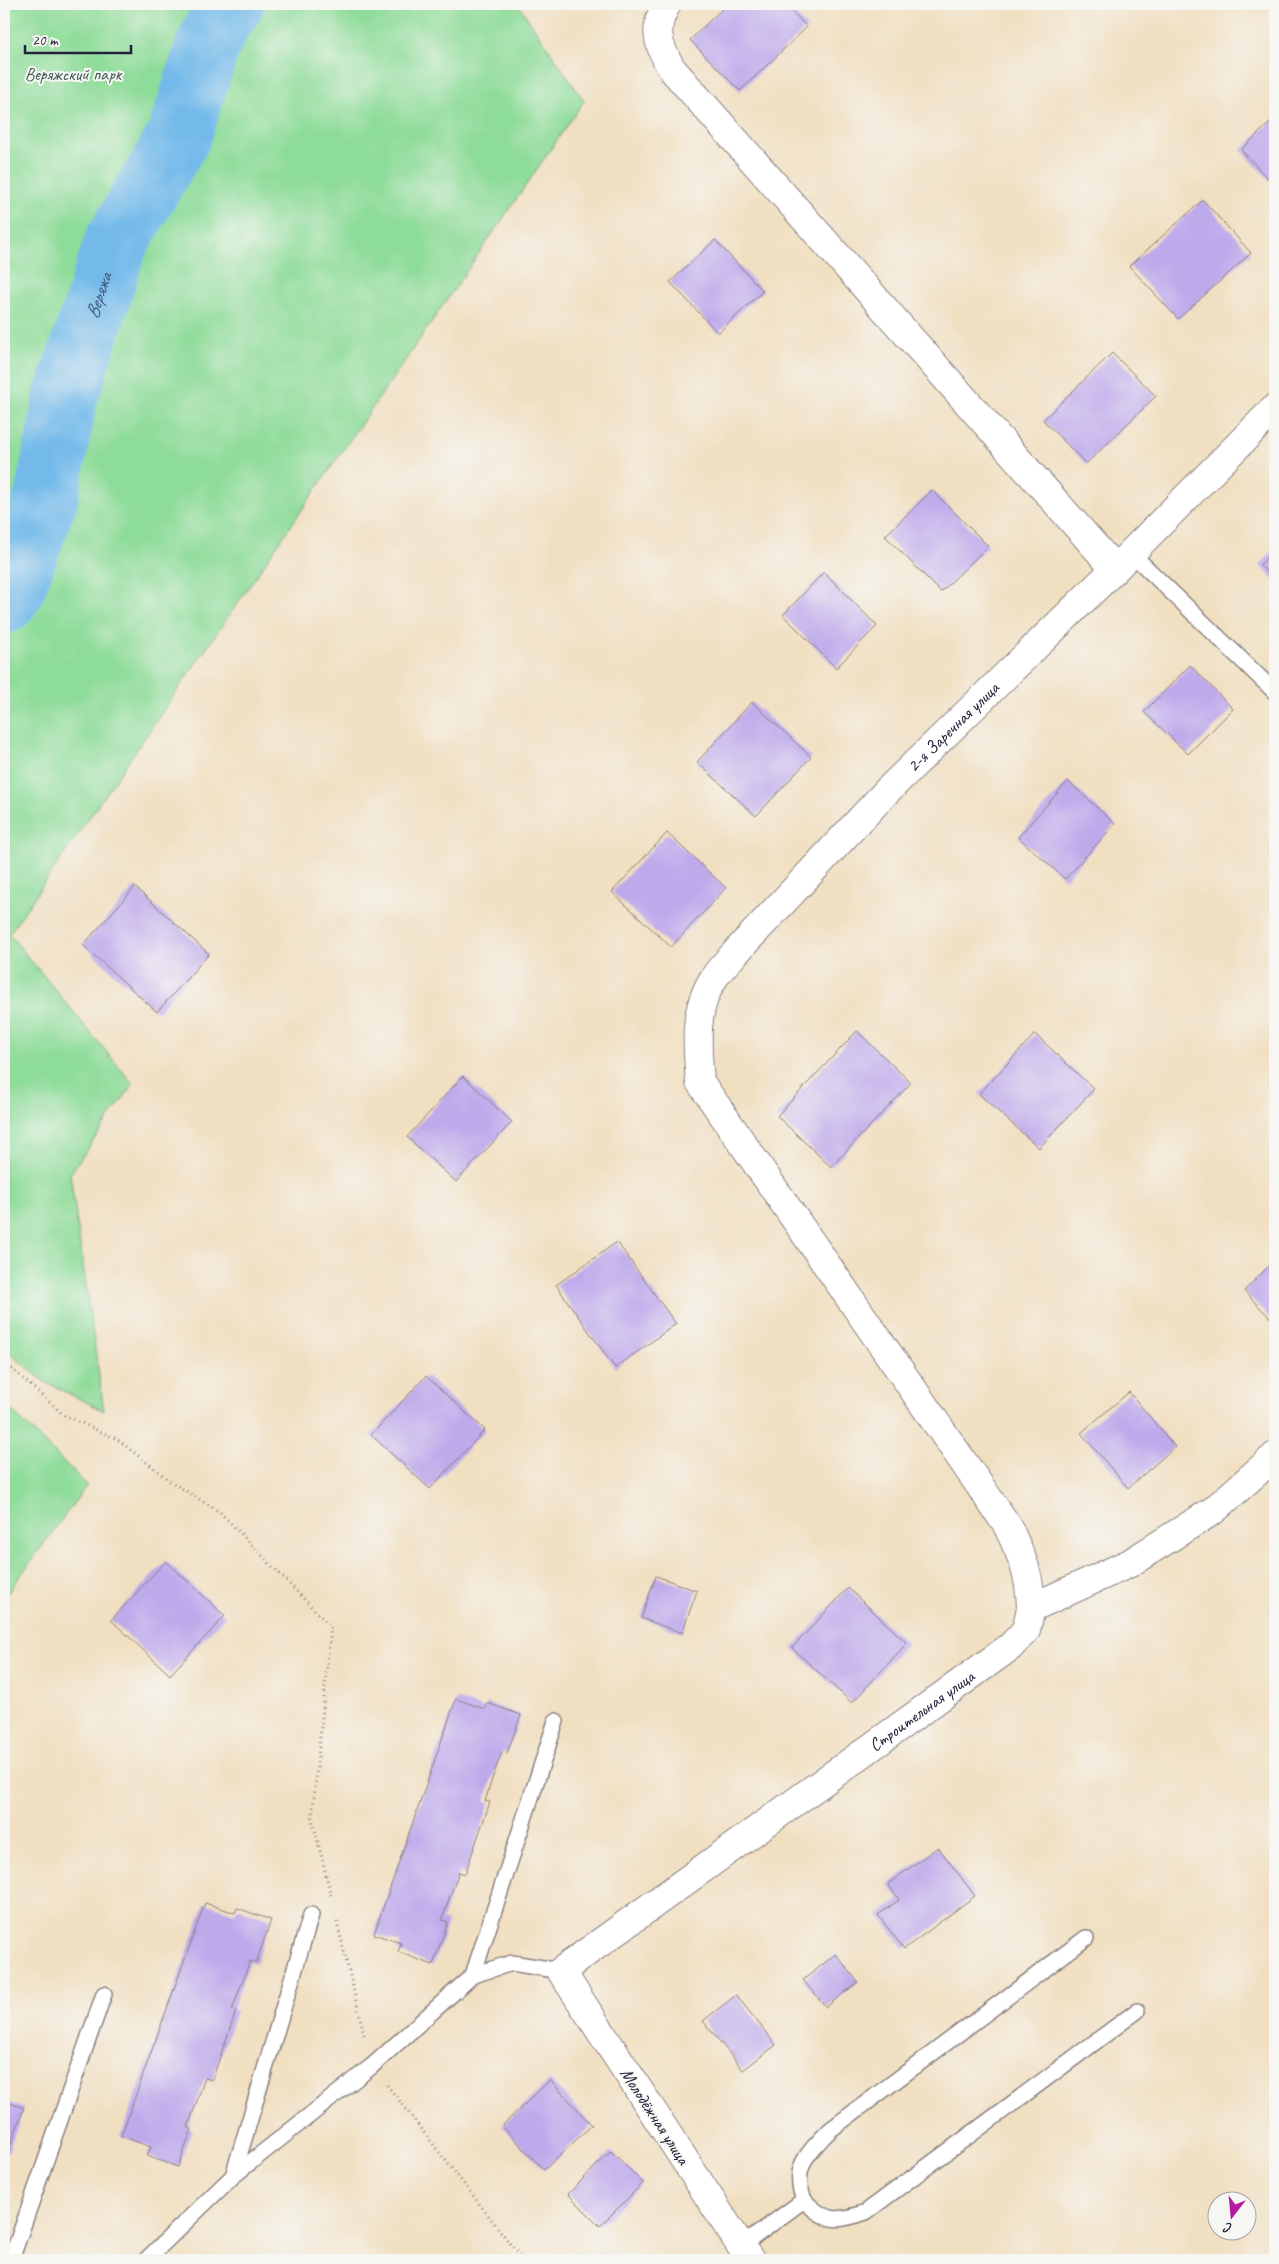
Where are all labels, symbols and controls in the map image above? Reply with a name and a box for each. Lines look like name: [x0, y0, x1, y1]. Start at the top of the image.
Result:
scale bar: [25, 22, 131, 54]
text: 20 m: [32, 31, 59, 50]
park label: Веряжский парк: [25, 63, 123, 85]
water label: Веряжа: [80, 268, 118, 322]
street label: 2-я Заречная улица: [902, 676, 1005, 777]
street label: Строительная улица: [865, 1664, 980, 1756]
street label: Молодёжная улица: [616, 2063, 695, 2170]
north arrow: [1206, 2192, 1256, 2242]
text: С: [1221, 2218, 1234, 2237]

